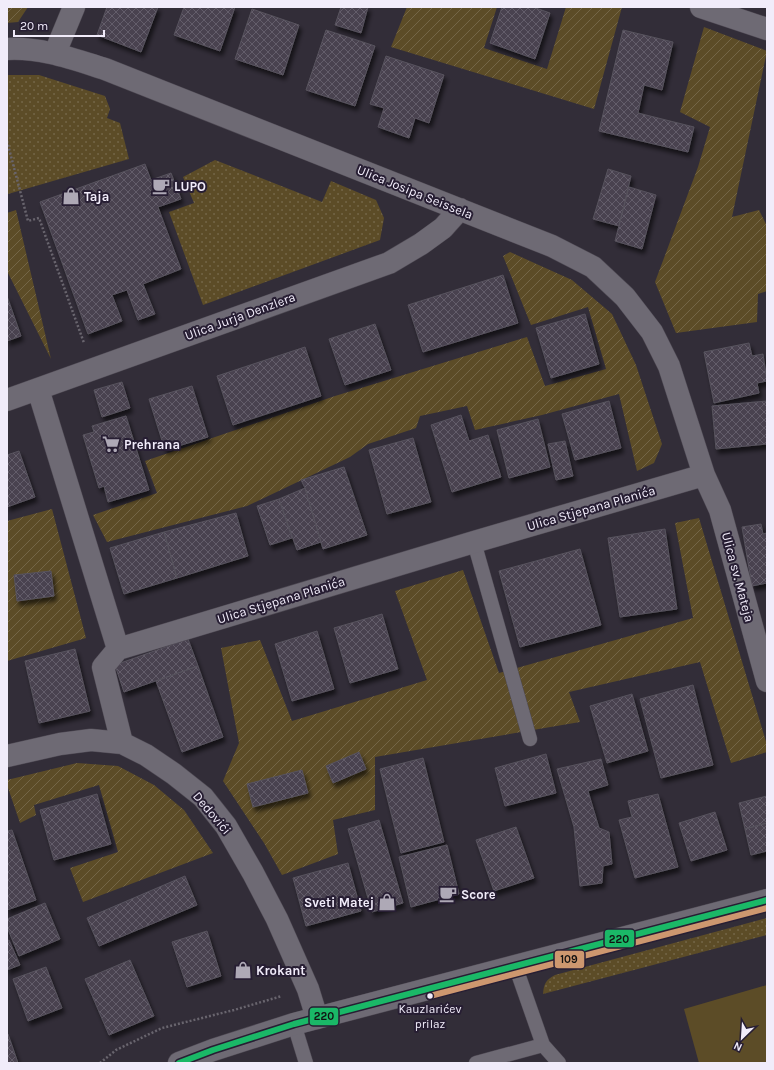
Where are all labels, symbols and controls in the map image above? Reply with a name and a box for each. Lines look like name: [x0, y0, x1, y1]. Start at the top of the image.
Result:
scale bar: [14, 12, 104, 38]
text: 20 m: [20, 19, 48, 33]
street label: Ulica Josipa Seissela: [355, 162, 475, 222]
cafe icon: LUPO: [151, 176, 171, 196]
place label: LUPO: [174, 179, 206, 194]
shop icon: Taja: [61, 186, 81, 206]
place label: Taja: [84, 189, 109, 204]
street label: Ulica Jurja Denzlera: [183, 289, 297, 343]
supermarket icon: Prehrana: [101, 434, 121, 454]
place label: Prehrana: [124, 437, 180, 452]
street label: Ulica Stjepana Planića: [525, 482, 657, 534]
street label: Ulica sv. Mateja: [719, 530, 757, 624]
street label: Ulica Stjepana Planića: [215, 573, 347, 627]
street label: Dedovići: [190, 789, 234, 837]
cafe icon: Score: [438, 884, 458, 904]
place label: Score: [461, 887, 496, 902]
shop icon: Sveti Matej: [377, 892, 397, 912]
place label: Sveti Matej: [304, 895, 374, 910]
line badge: 220: [604, 929, 635, 948]
text: 220: [609, 933, 629, 946]
line badge: 109: [554, 950, 585, 969]
text: 109: [560, 953, 578, 966]
shop icon: Krokant: [233, 960, 253, 980]
place label: Krokant: [256, 963, 306, 978]
marker: Kauzlarićev prilaz: [425, 991, 435, 1001]
place label: Kauzlarićev prilaz: [398, 1002, 462, 1031]
line badge: 220: [309, 1007, 339, 1026]
text: 220: [314, 1010, 334, 1023]
north arrow: [722, 1018, 762, 1058]
text: N: [732, 1039, 744, 1054]

